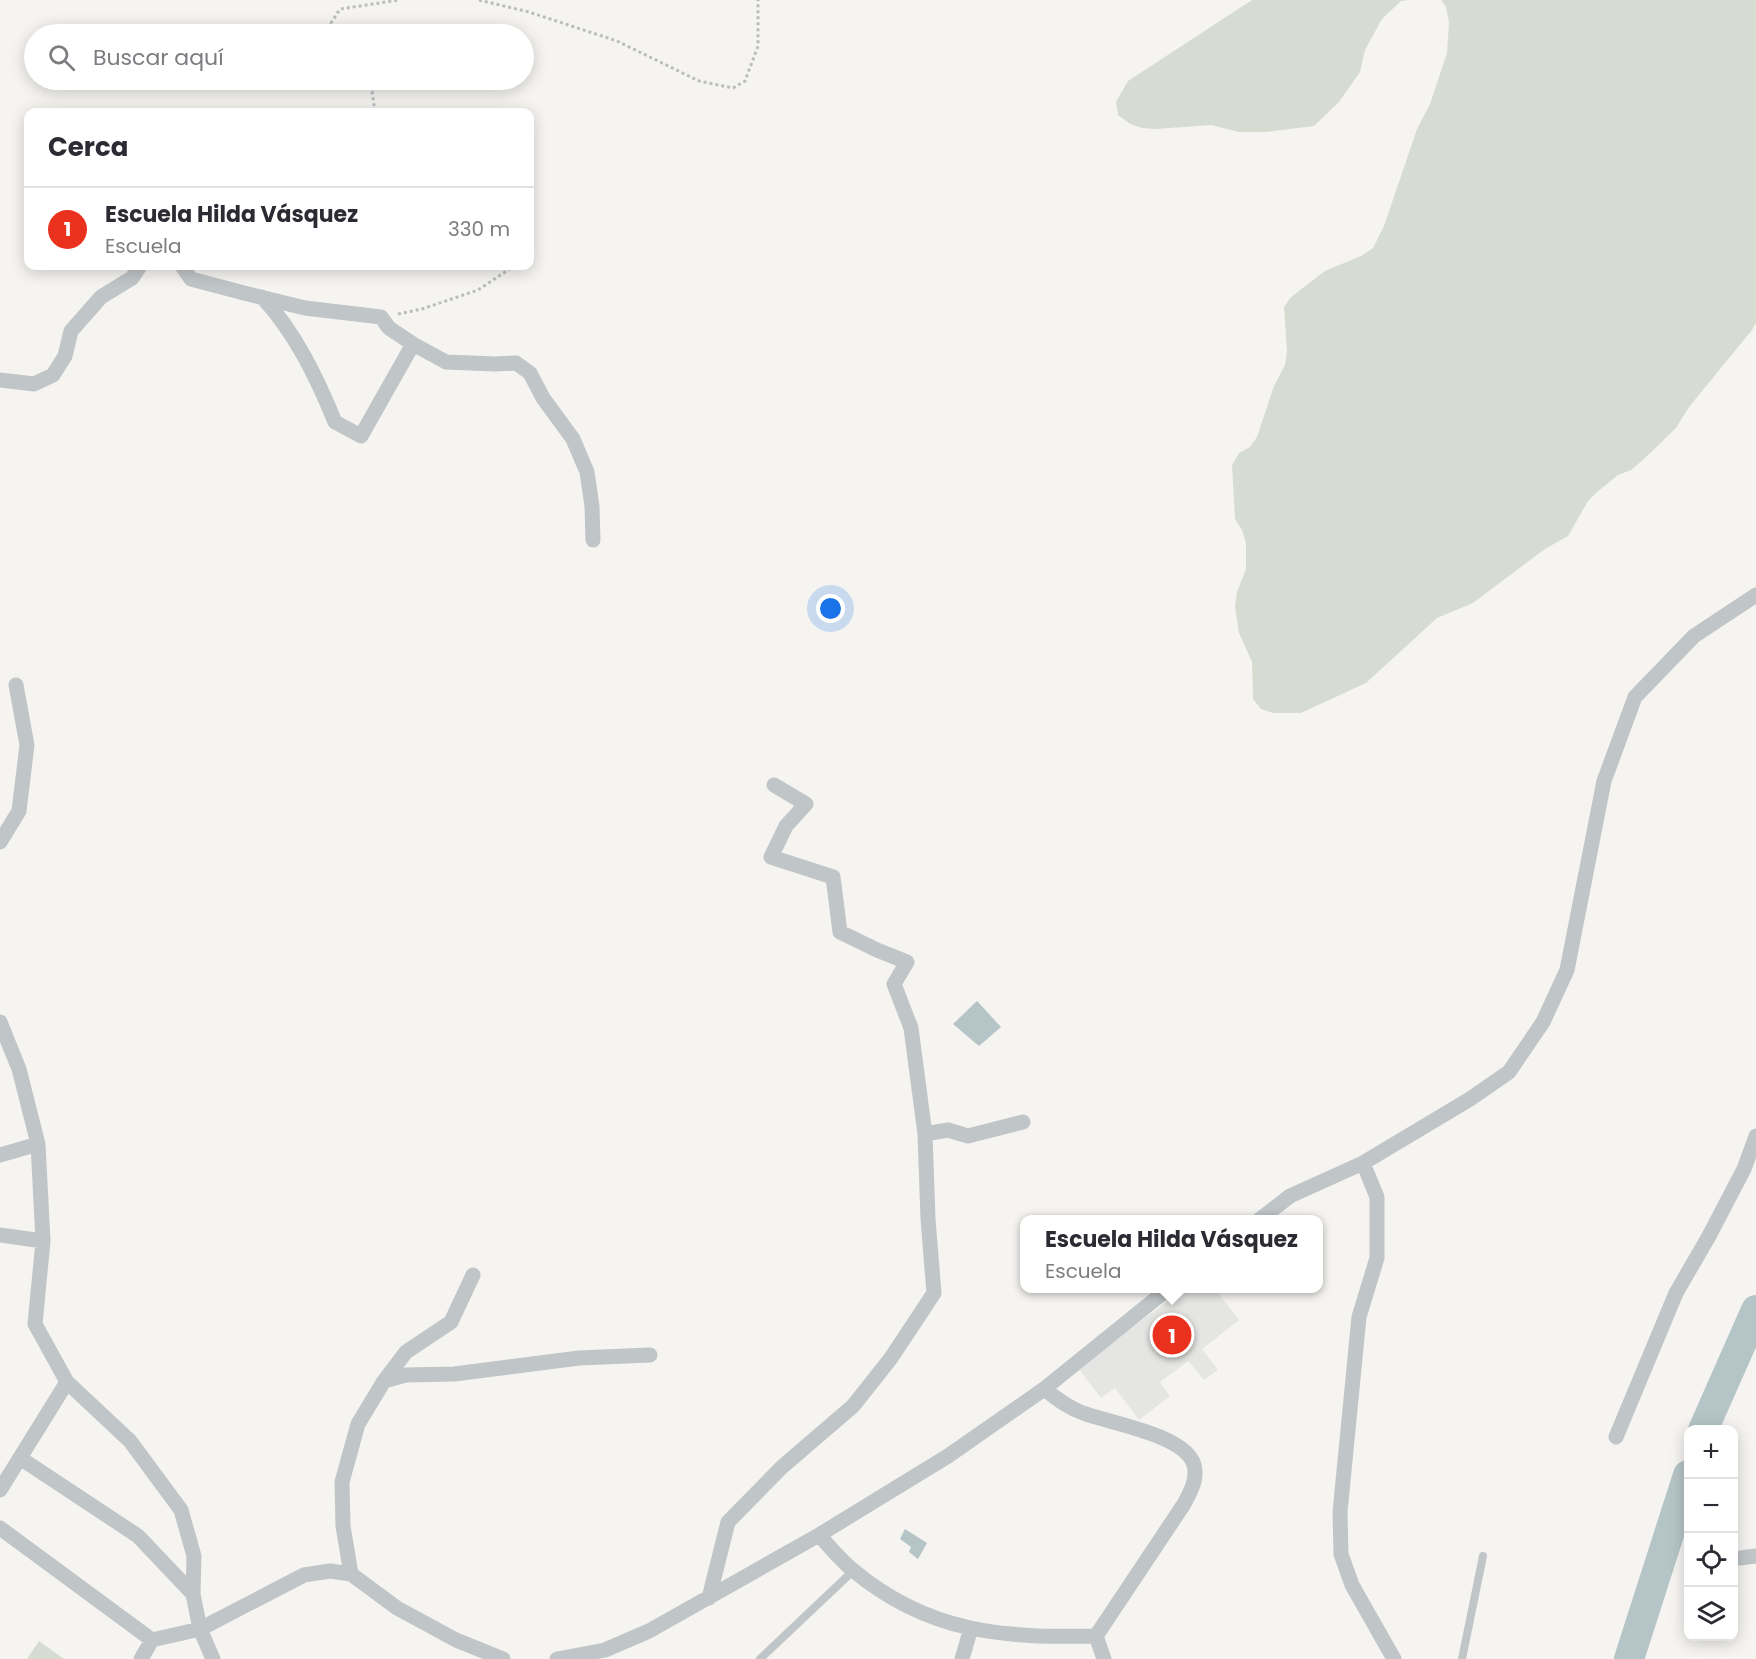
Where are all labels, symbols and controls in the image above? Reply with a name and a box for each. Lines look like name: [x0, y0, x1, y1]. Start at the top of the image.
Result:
search box: [24, 24, 534, 90]
icon: search: [45, 41, 78, 74]
text: Buscar aquí: [93, 42, 224, 73]
text: Cerca: [48, 129, 128, 165]
text: Escuela Hilda Vásquez: [105, 199, 358, 230]
text: 1: [64, 215, 71, 243]
text: 330 m: [448, 215, 510, 243]
text: Escuela: [105, 232, 181, 260]
your location: [816, 594, 845, 623]
popup: [1020, 1215, 1323, 1293]
text: Escuela Hilda Vásquez: [1045, 1224, 1298, 1255]
text: Escuela: [1045, 1257, 1121, 1285]
pin: 1: [1152, 1312, 1192, 1358]
map controls: [1684, 1425, 1738, 1641]
button: +: [1684, 1425, 1738, 1479]
button: −: [1684, 1479, 1738, 1533]
button: locate: [1684, 1533, 1738, 1587]
button: layers: [1684, 1587, 1738, 1641]

